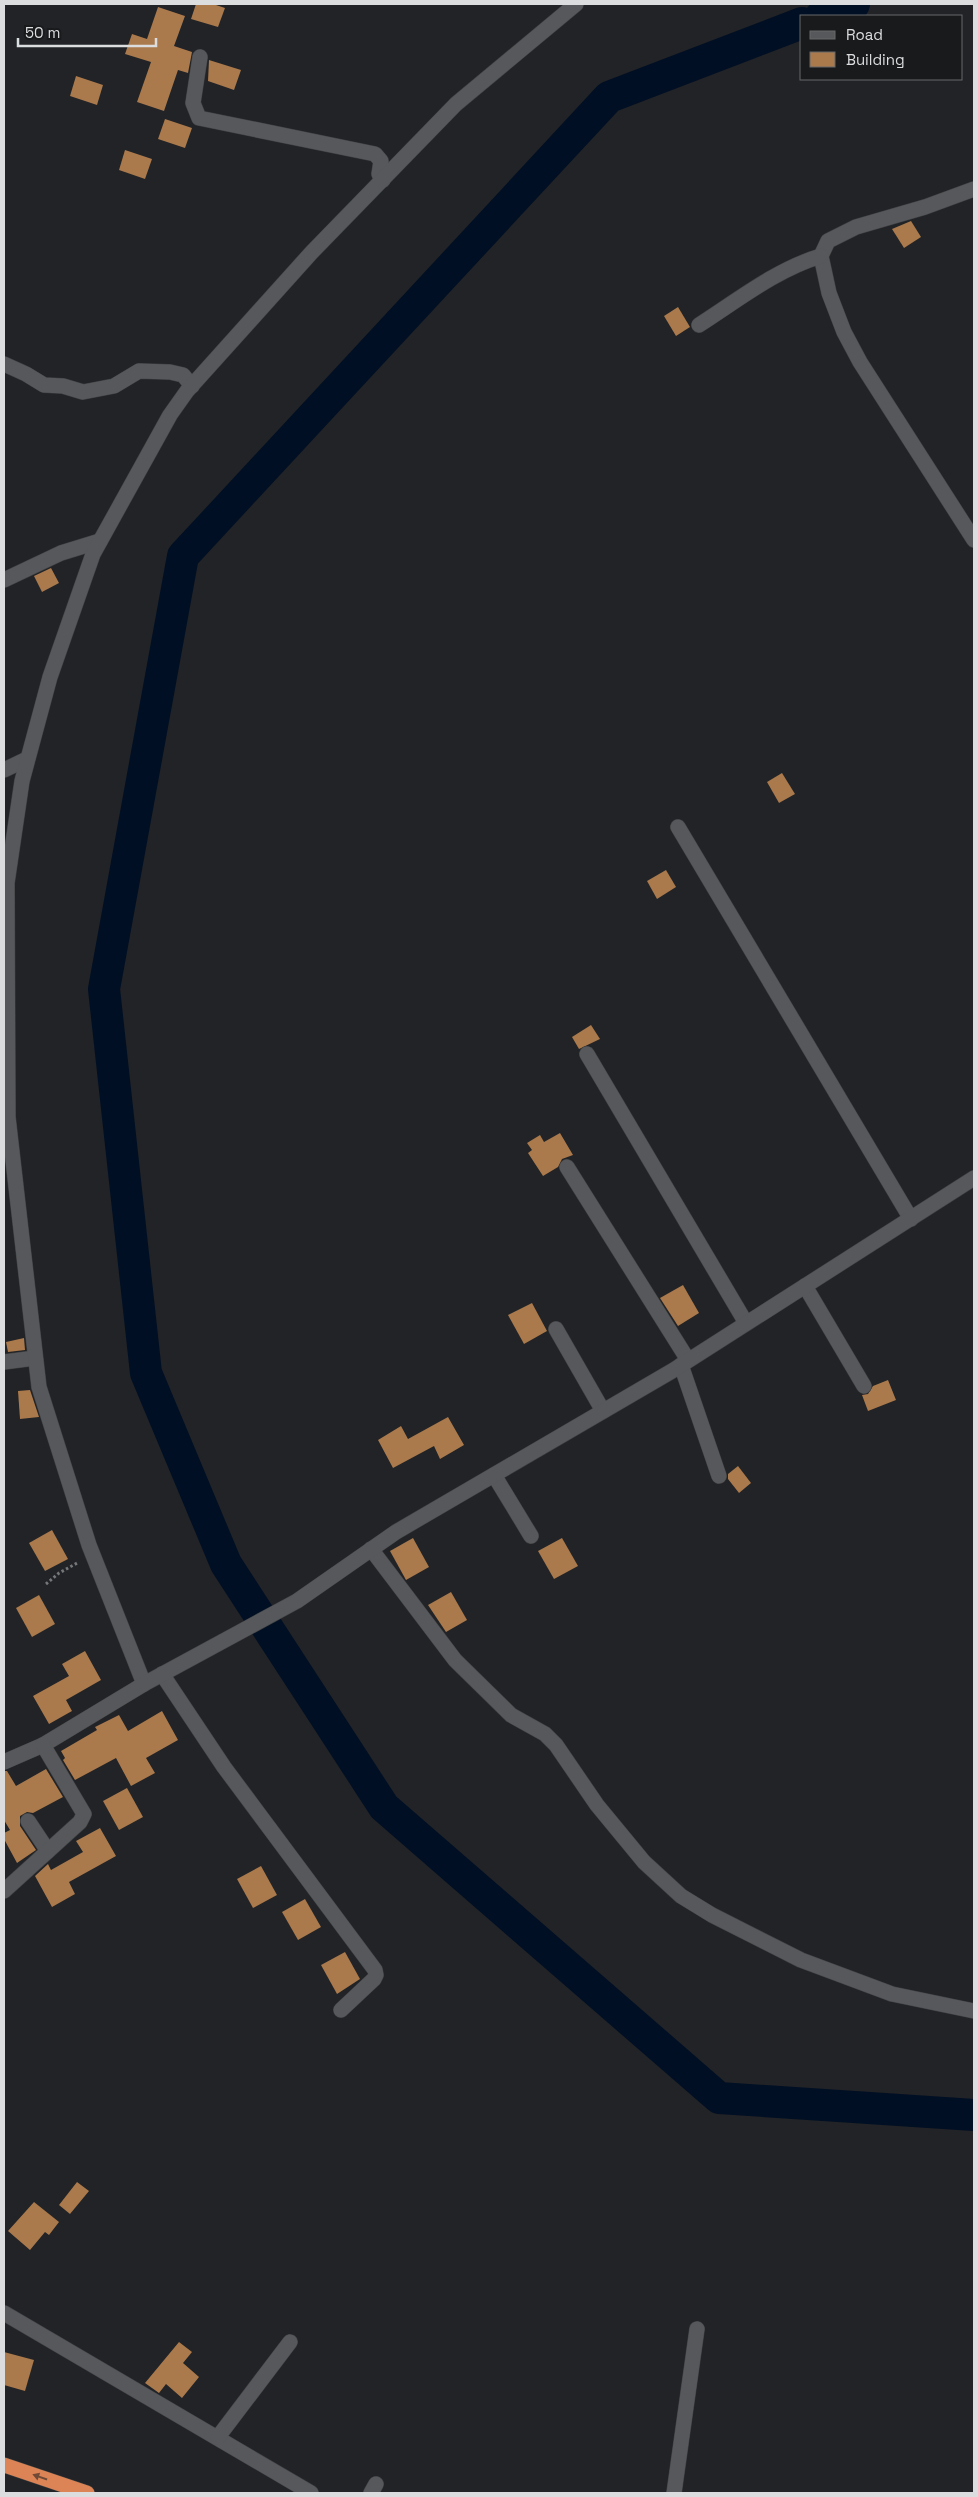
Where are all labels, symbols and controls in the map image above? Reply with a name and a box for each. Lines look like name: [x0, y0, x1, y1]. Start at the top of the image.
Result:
scale bar: [18, 15, 155, 47]
legend: [800, 15, 963, 80]
text: 50 m: [25, 23, 60, 42]
text: Road: [846, 25, 883, 44]
text: Building: [846, 50, 905, 69]
one-way arrow: [32, 2473, 47, 2480]

